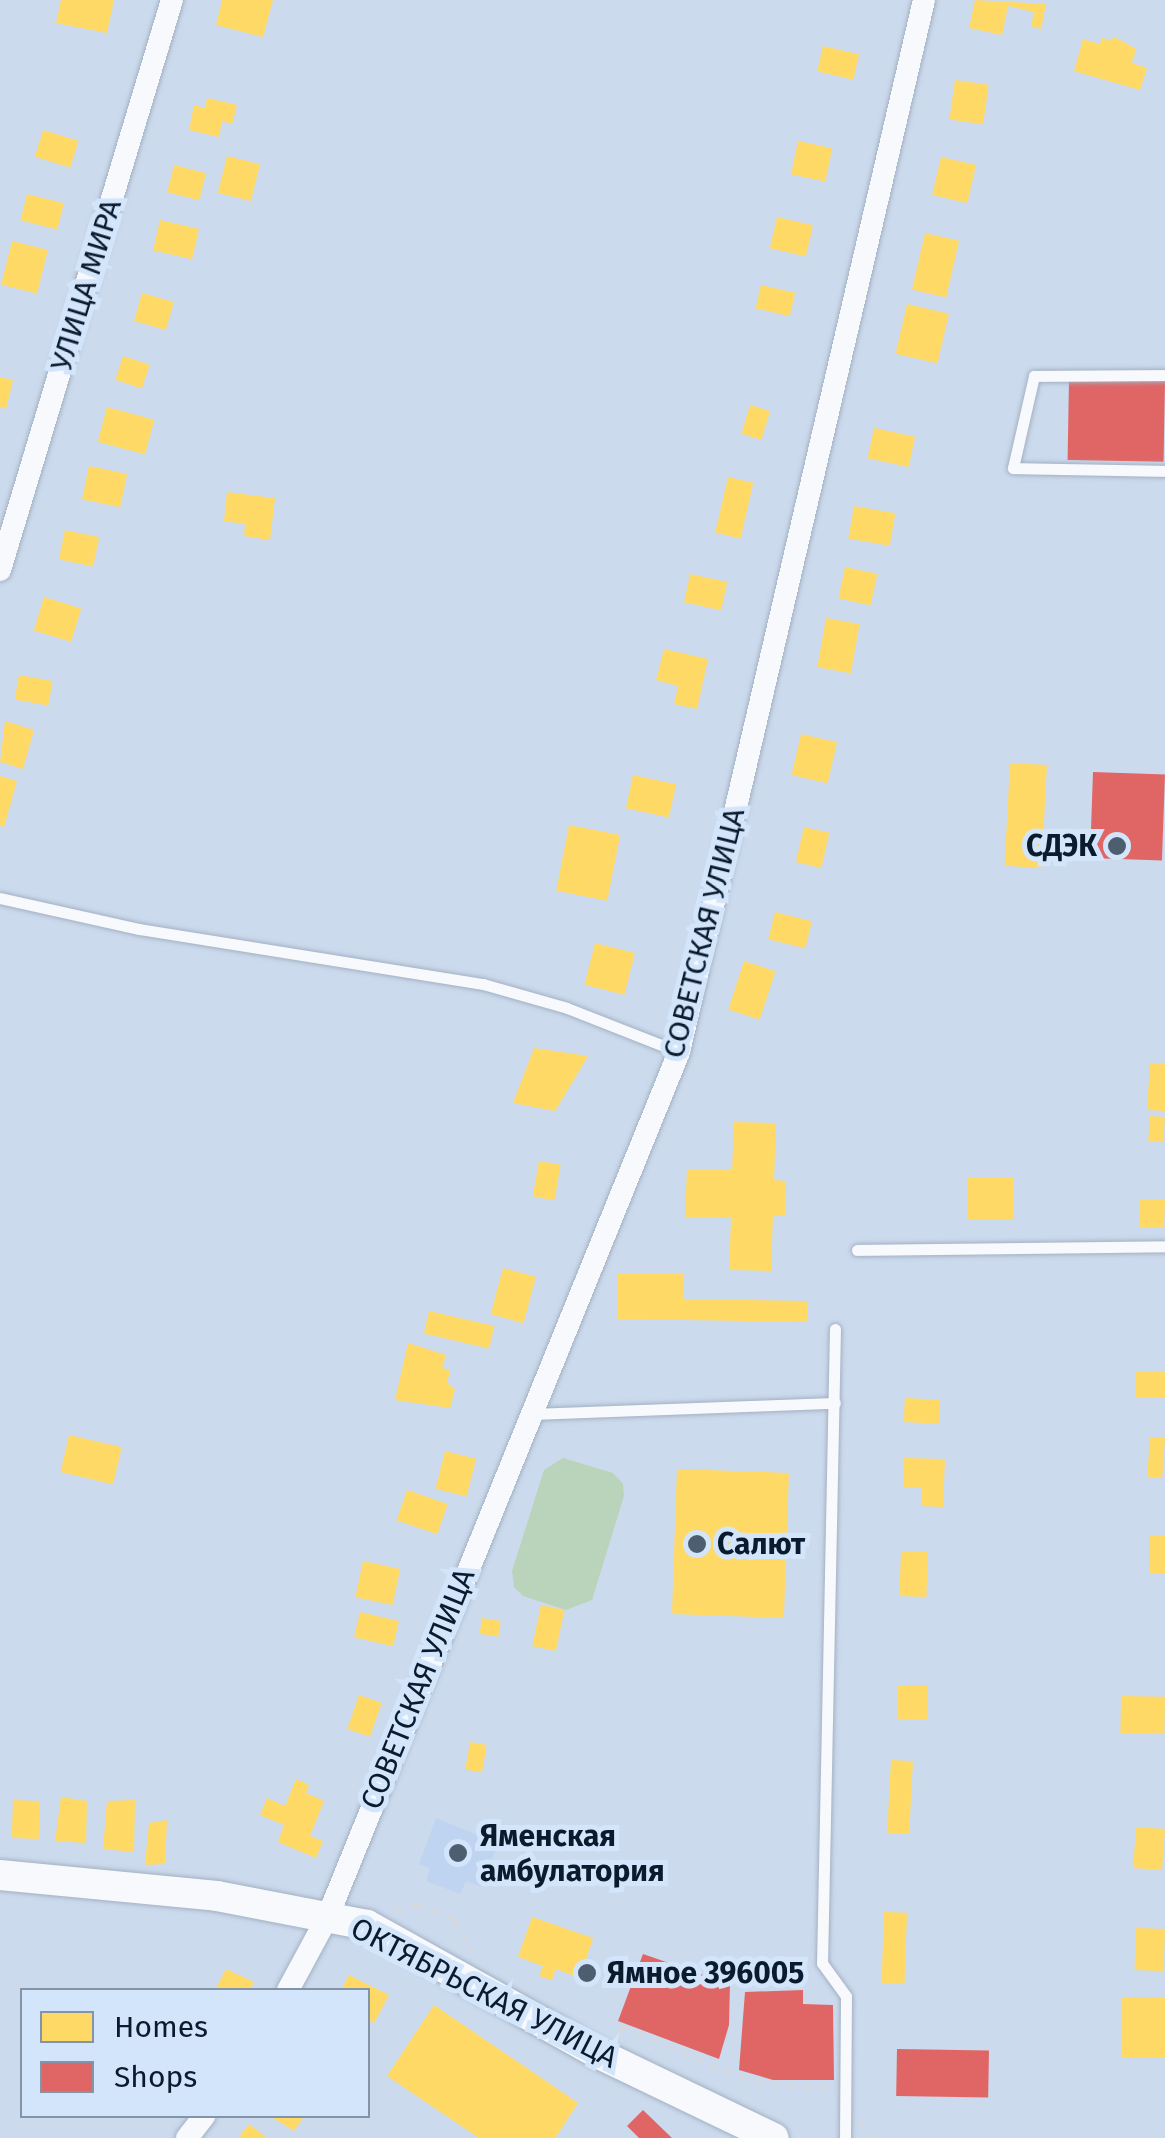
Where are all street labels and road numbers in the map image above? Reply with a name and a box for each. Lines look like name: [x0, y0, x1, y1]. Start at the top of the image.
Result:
street label: УЛИЦА МИРА: [43, 195, 129, 375]
street label: СОВЕТСКАЯ УЛИЦА: [656, 804, 752, 1062]
street label: СОВЕТСКАЯ УЛИЦА: [353, 1563, 483, 1815]
street label: ОКТЯБРЬСКАЯ УЛИЦА: [345, 1910, 623, 2076]

